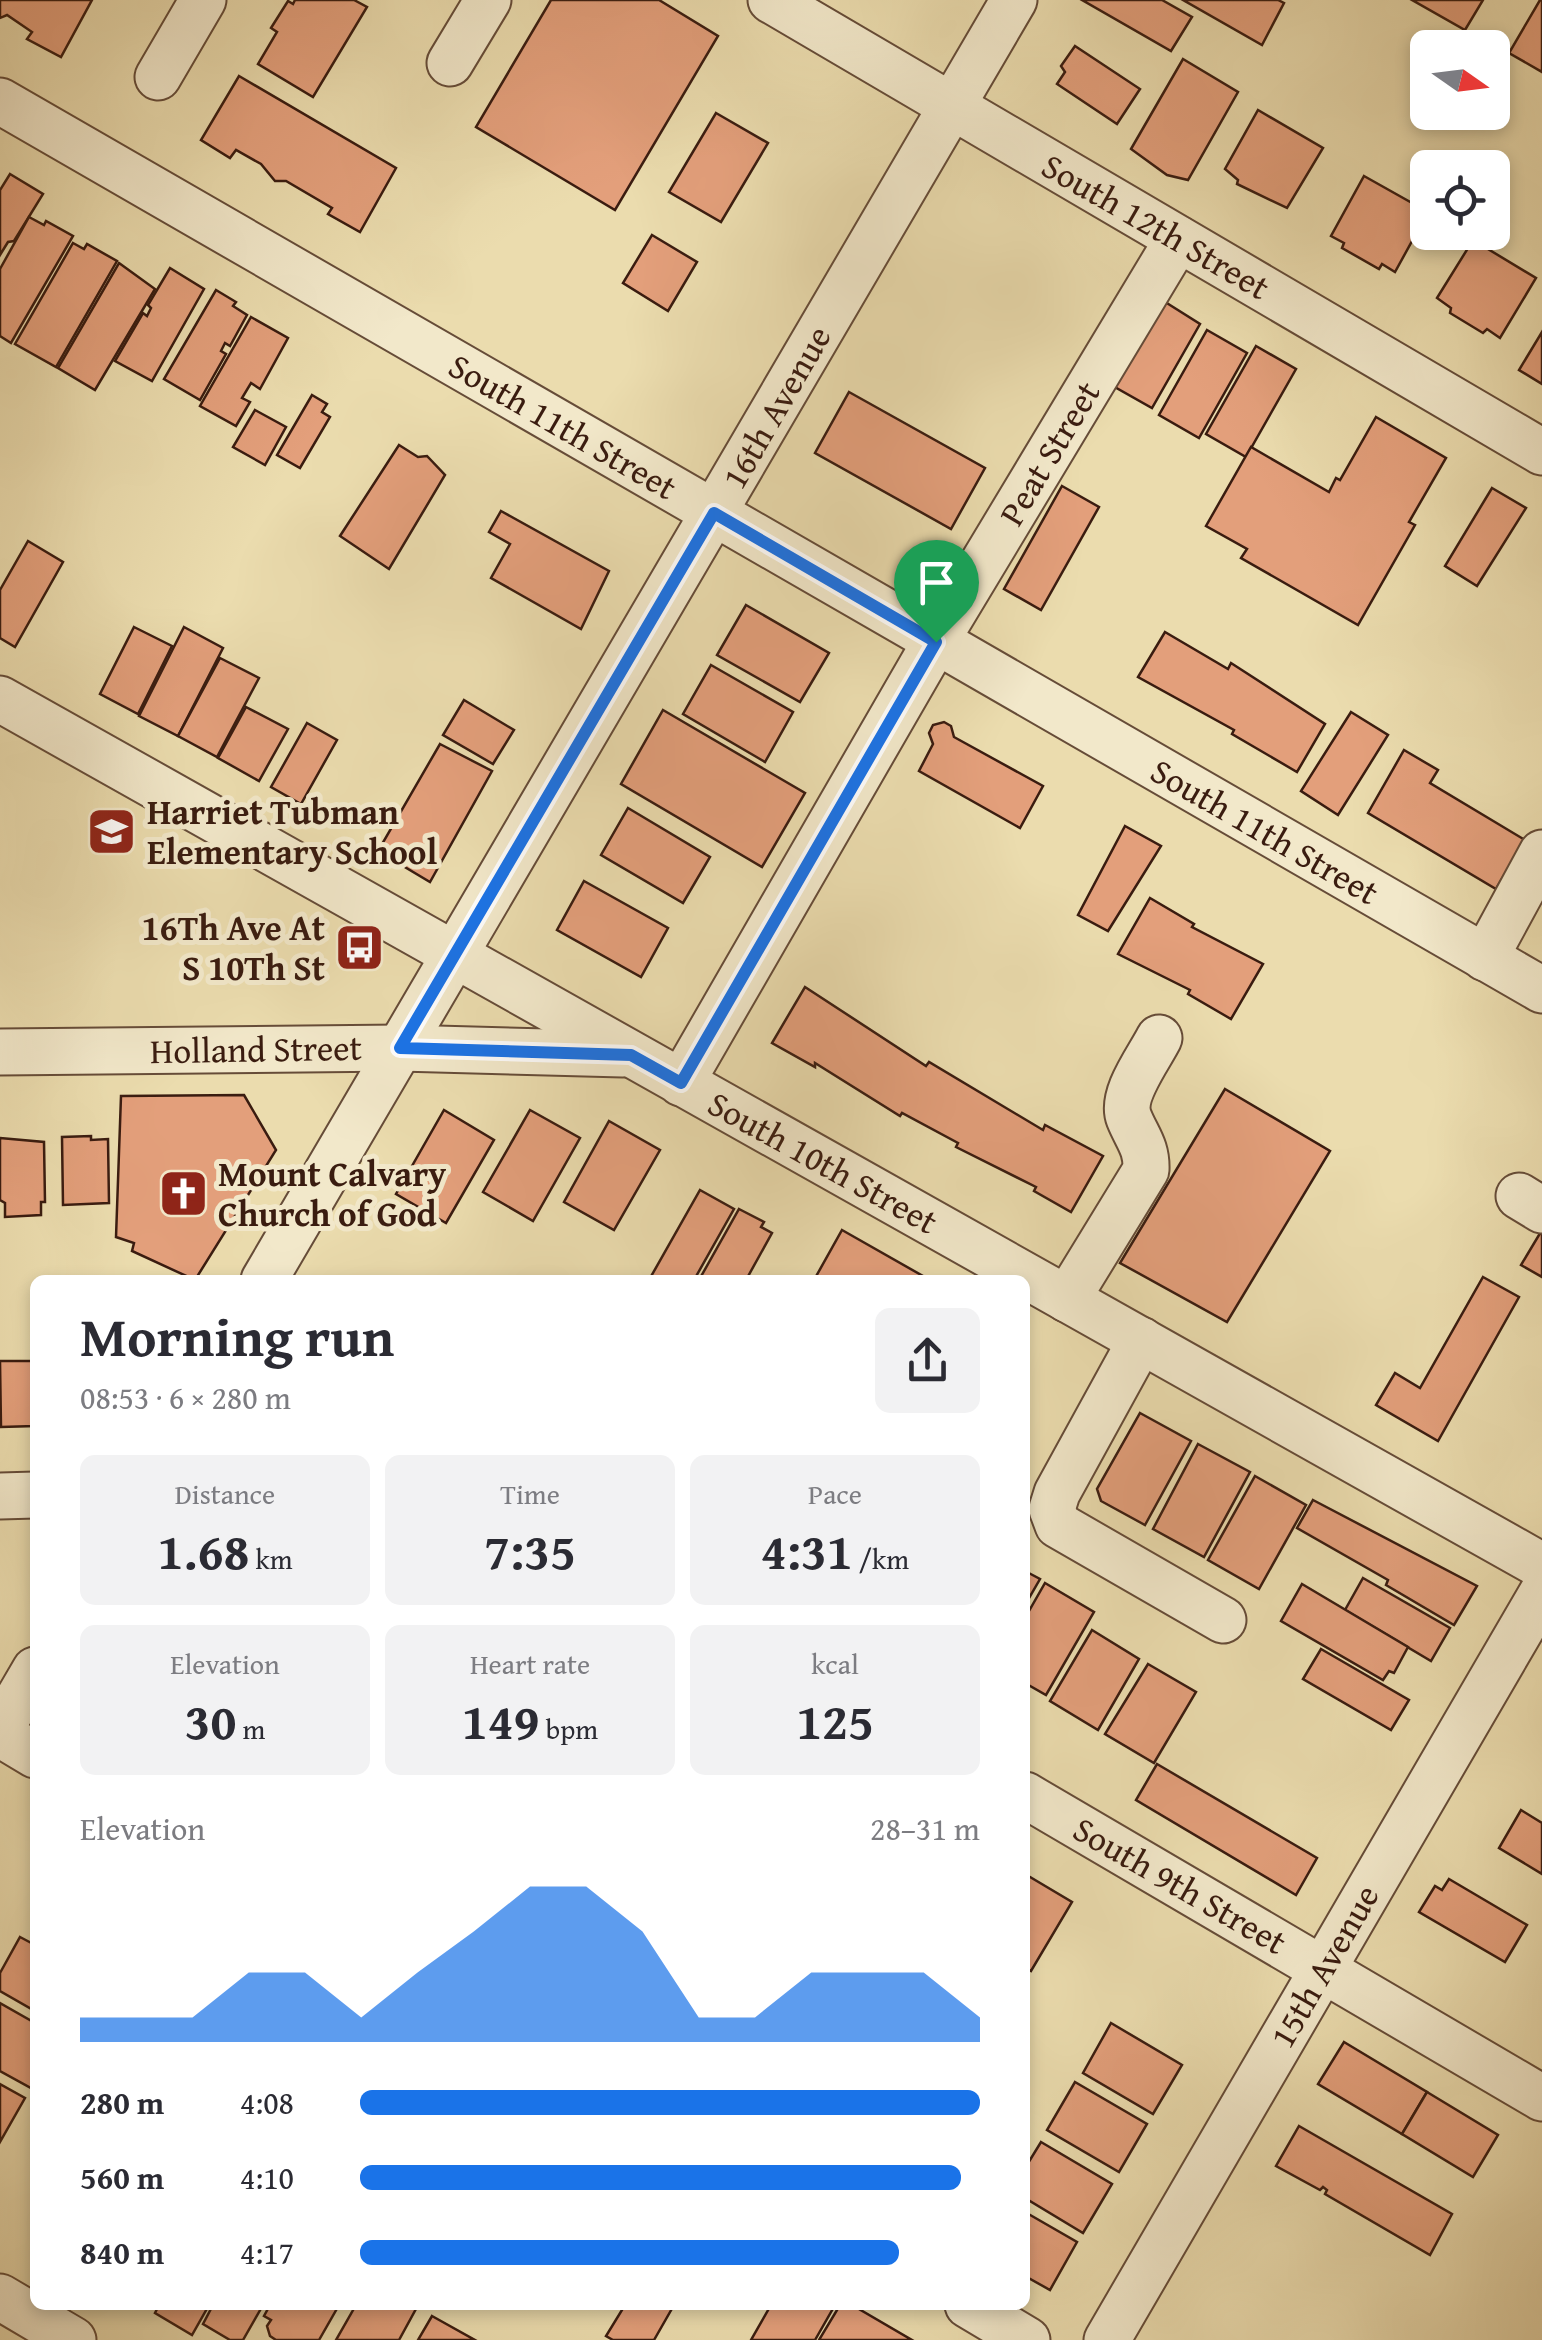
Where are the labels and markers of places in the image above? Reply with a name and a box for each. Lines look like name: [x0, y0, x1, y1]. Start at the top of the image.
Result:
pin: [894, 540, 979, 643]
place label: Harriet Tubman Elementary School: [147, 786, 437, 877]
school or university icon: Harriet Tubman Elementary School: [86, 805, 138, 857]
place label: 16Th Ave At S 10Th St: [141, 902, 325, 993]
bus stop icon: 16Th Ave At S 10Th St: [334, 921, 386, 973]
place label: Mount Calvary Church of God: [218, 1148, 446, 1239]
church icon: Mount Calvary Church of God: [157, 1167, 209, 1219]

